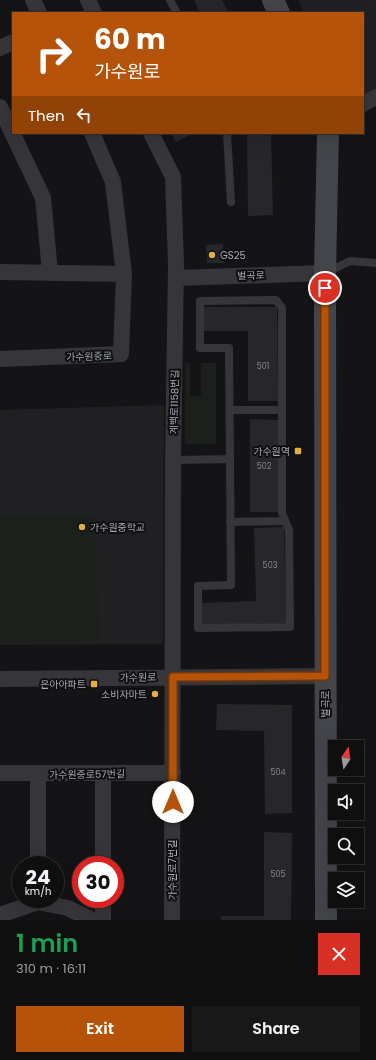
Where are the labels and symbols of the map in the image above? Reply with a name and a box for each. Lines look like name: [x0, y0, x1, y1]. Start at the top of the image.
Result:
place label: GS25: [220, 248, 246, 263]
marker: GS25: [207, 250, 217, 260]
street label: 벌곡로: [237, 268, 265, 283]
pin: [308, 271, 342, 305]
street label: 가수원중로: [66, 348, 112, 365]
house number: 501: [257, 361, 269, 372]
street label: 계백로1158번길: [166, 369, 183, 435]
place label: 가수원역: [253, 444, 290, 459]
marker: 가수원역: [293, 446, 303, 456]
house number: 502: [257, 461, 272, 472]
place label: 가수원중학교: [90, 520, 145, 535]
marker: 가수원중학교: [77, 522, 87, 532]
house number: 503: [263, 560, 278, 571]
street label: 가수원로: [119, 670, 157, 685]
place label: 은아아파트: [40, 677, 86, 692]
marker: 은아아파트: [89, 679, 99, 689]
place label: 소비자마트: [101, 687, 147, 702]
marker: 소비자마트: [150, 689, 160, 699]
street label: 벌곡로: [318, 690, 333, 718]
north arrow: [328, 740, 364, 776]
street label: 가수원중로57번길: [49, 766, 125, 783]
house number: 504: [270, 767, 286, 778]
position arrow: [152, 781, 194, 823]
street label: 가수원로7번길: [165, 840, 180, 900]
speed limit sign: 30: [72, 856, 124, 908]
house number: 505: [270, 869, 286, 880]

